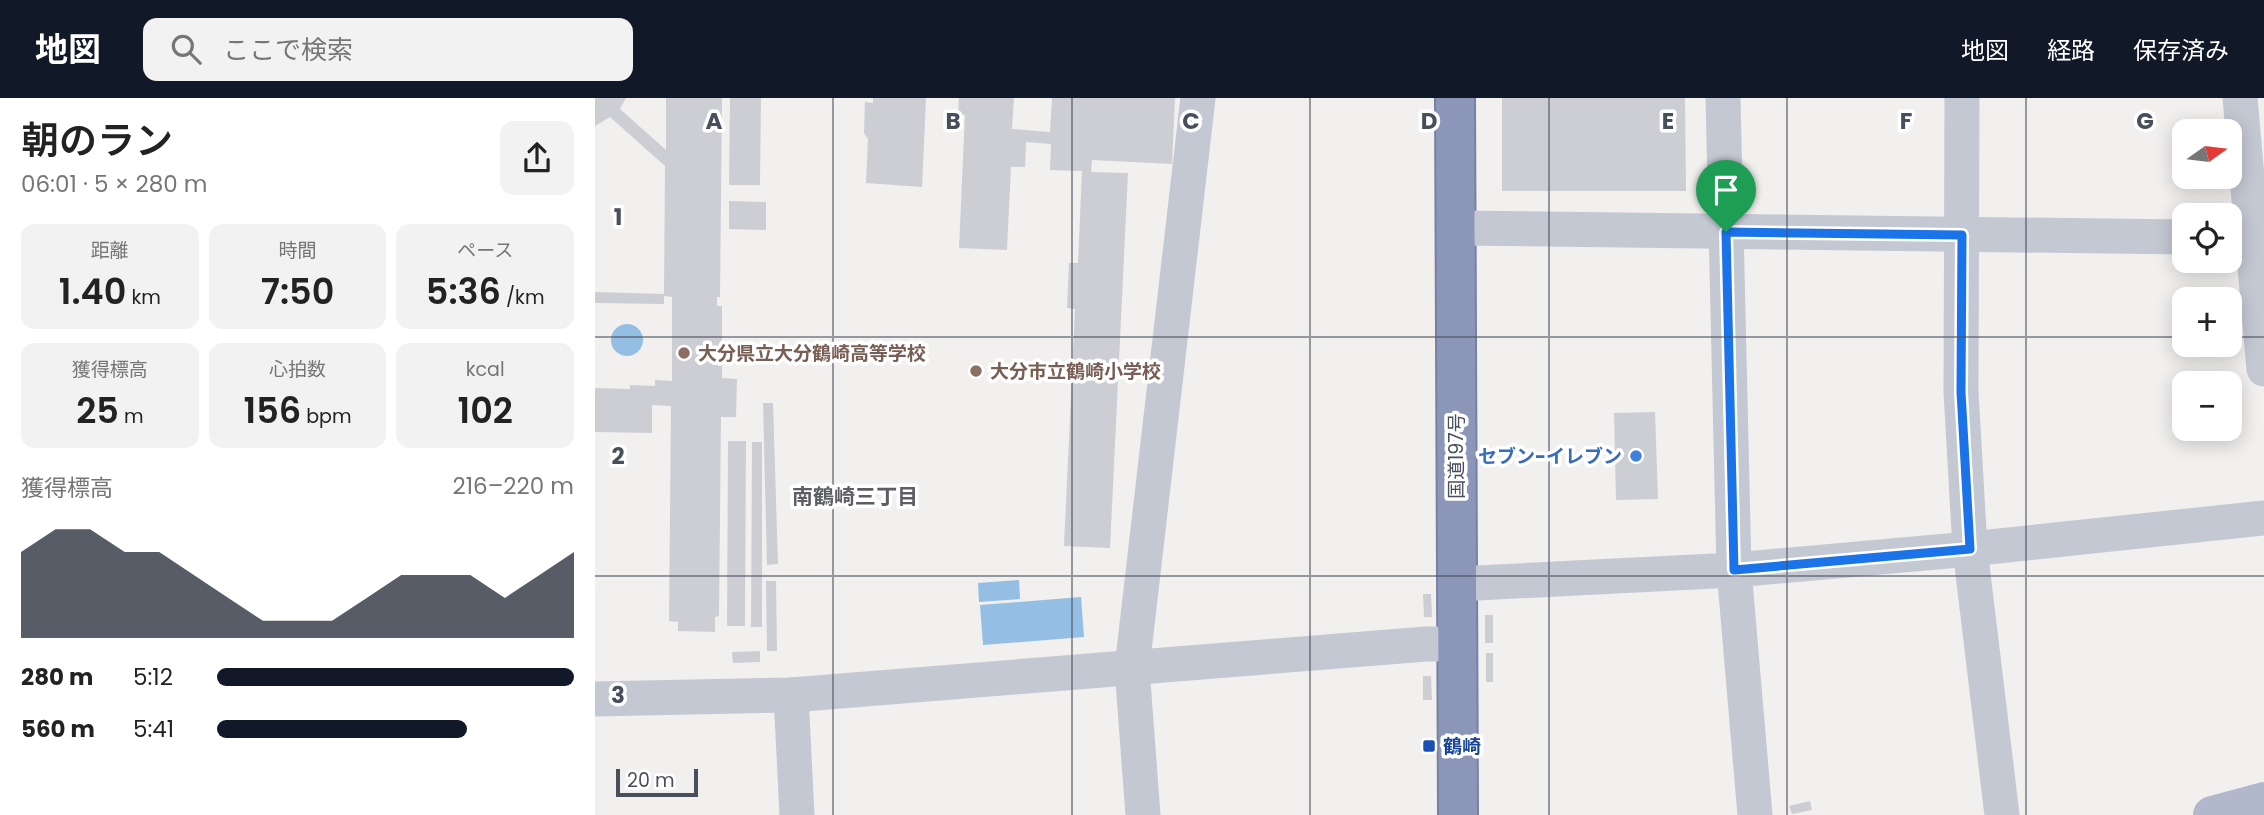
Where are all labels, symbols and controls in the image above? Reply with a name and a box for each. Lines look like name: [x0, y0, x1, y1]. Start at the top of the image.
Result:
search box: [143, 18, 633, 81]
text: 地図: [35, 26, 101, 73]
icon: search: [167, 30, 205, 68]
text: ここで検索: [223, 32, 353, 68]
text: 地図: [1961, 34, 2009, 67]
text: 経路: [2047, 34, 2095, 67]
text: 保存済み: [2133, 34, 2229, 67]
text: A: [706, 105, 723, 137]
text: B: [945, 105, 961, 137]
text: C: [1182, 105, 1200, 137]
text: D: [1421, 105, 1437, 137]
text: E: [1662, 105, 1674, 137]
text: F: [1900, 105, 1912, 137]
text: G: [2136, 105, 2154, 137]
text: 朝のラン: [21, 114, 173, 167]
north arrow: [2172, 119, 2242, 189]
map controls: [2172, 119, 2242, 441]
button: share: [500, 121, 574, 195]
pin: [1696, 160, 1756, 232]
text: 06:01 · 5 × 280 m: [21, 168, 207, 200]
icon: arrive: [1707, 171, 1745, 209]
text: 1: [614, 201, 622, 233]
button: locate: [2172, 203, 2242, 273]
text: 距離: [91, 237, 129, 264]
text: 時間: [278, 237, 317, 264]
text: ペース: [457, 237, 513, 264]
text: 1.40: [59, 267, 126, 316]
text: 7:50: [261, 267, 334, 316]
text: 5:36: [426, 267, 501, 316]
text: km: [126, 284, 161, 311]
text: /km: [501, 284, 544, 311]
button: +: [2172, 287, 2242, 357]
place label: 大分県立大分鶴崎高等学校: [698, 340, 926, 367]
marker: 大分県立大分鶴崎高等学校: [676, 345, 692, 361]
text: 獲得標高: [72, 356, 148, 383]
text: 心拍数: [269, 356, 326, 383]
text: kcal: [466, 356, 505, 383]
place label: 大分市立鶴崎小学校: [990, 358, 1161, 385]
marker: 大分市立鶴崎小学校: [968, 363, 984, 379]
button: −: [2172, 371, 2242, 441]
text: 25: [76, 386, 119, 435]
text: 156: [244, 386, 301, 435]
text: 102: [457, 386, 513, 435]
text: m: [119, 403, 143, 430]
text: bpm: [301, 403, 351, 430]
street label: 国道197号: [1443, 413, 1470, 499]
text: 2: [611, 440, 625, 472]
place label: セブン-イレブン: [1478, 443, 1622, 470]
marker: セブン-イレブン: [1628, 448, 1644, 464]
text: 216–220 m: [453, 470, 574, 502]
text: 獲得標高: [21, 472, 113, 504]
district label: 南鶴崎三丁目: [792, 482, 918, 511]
text: 280 m: [21, 661, 93, 693]
text: 5:12: [133, 661, 173, 693]
text: 3: [611, 679, 625, 711]
text: 560 m: [21, 713, 95, 745]
text: 5:41: [133, 713, 174, 745]
place label: 鶴崎: [1443, 733, 1481, 760]
marker: 鶴崎: [1421, 738, 1437, 754]
scale bar: [616, 766, 698, 798]
text: 20 m: [627, 767, 675, 794]

